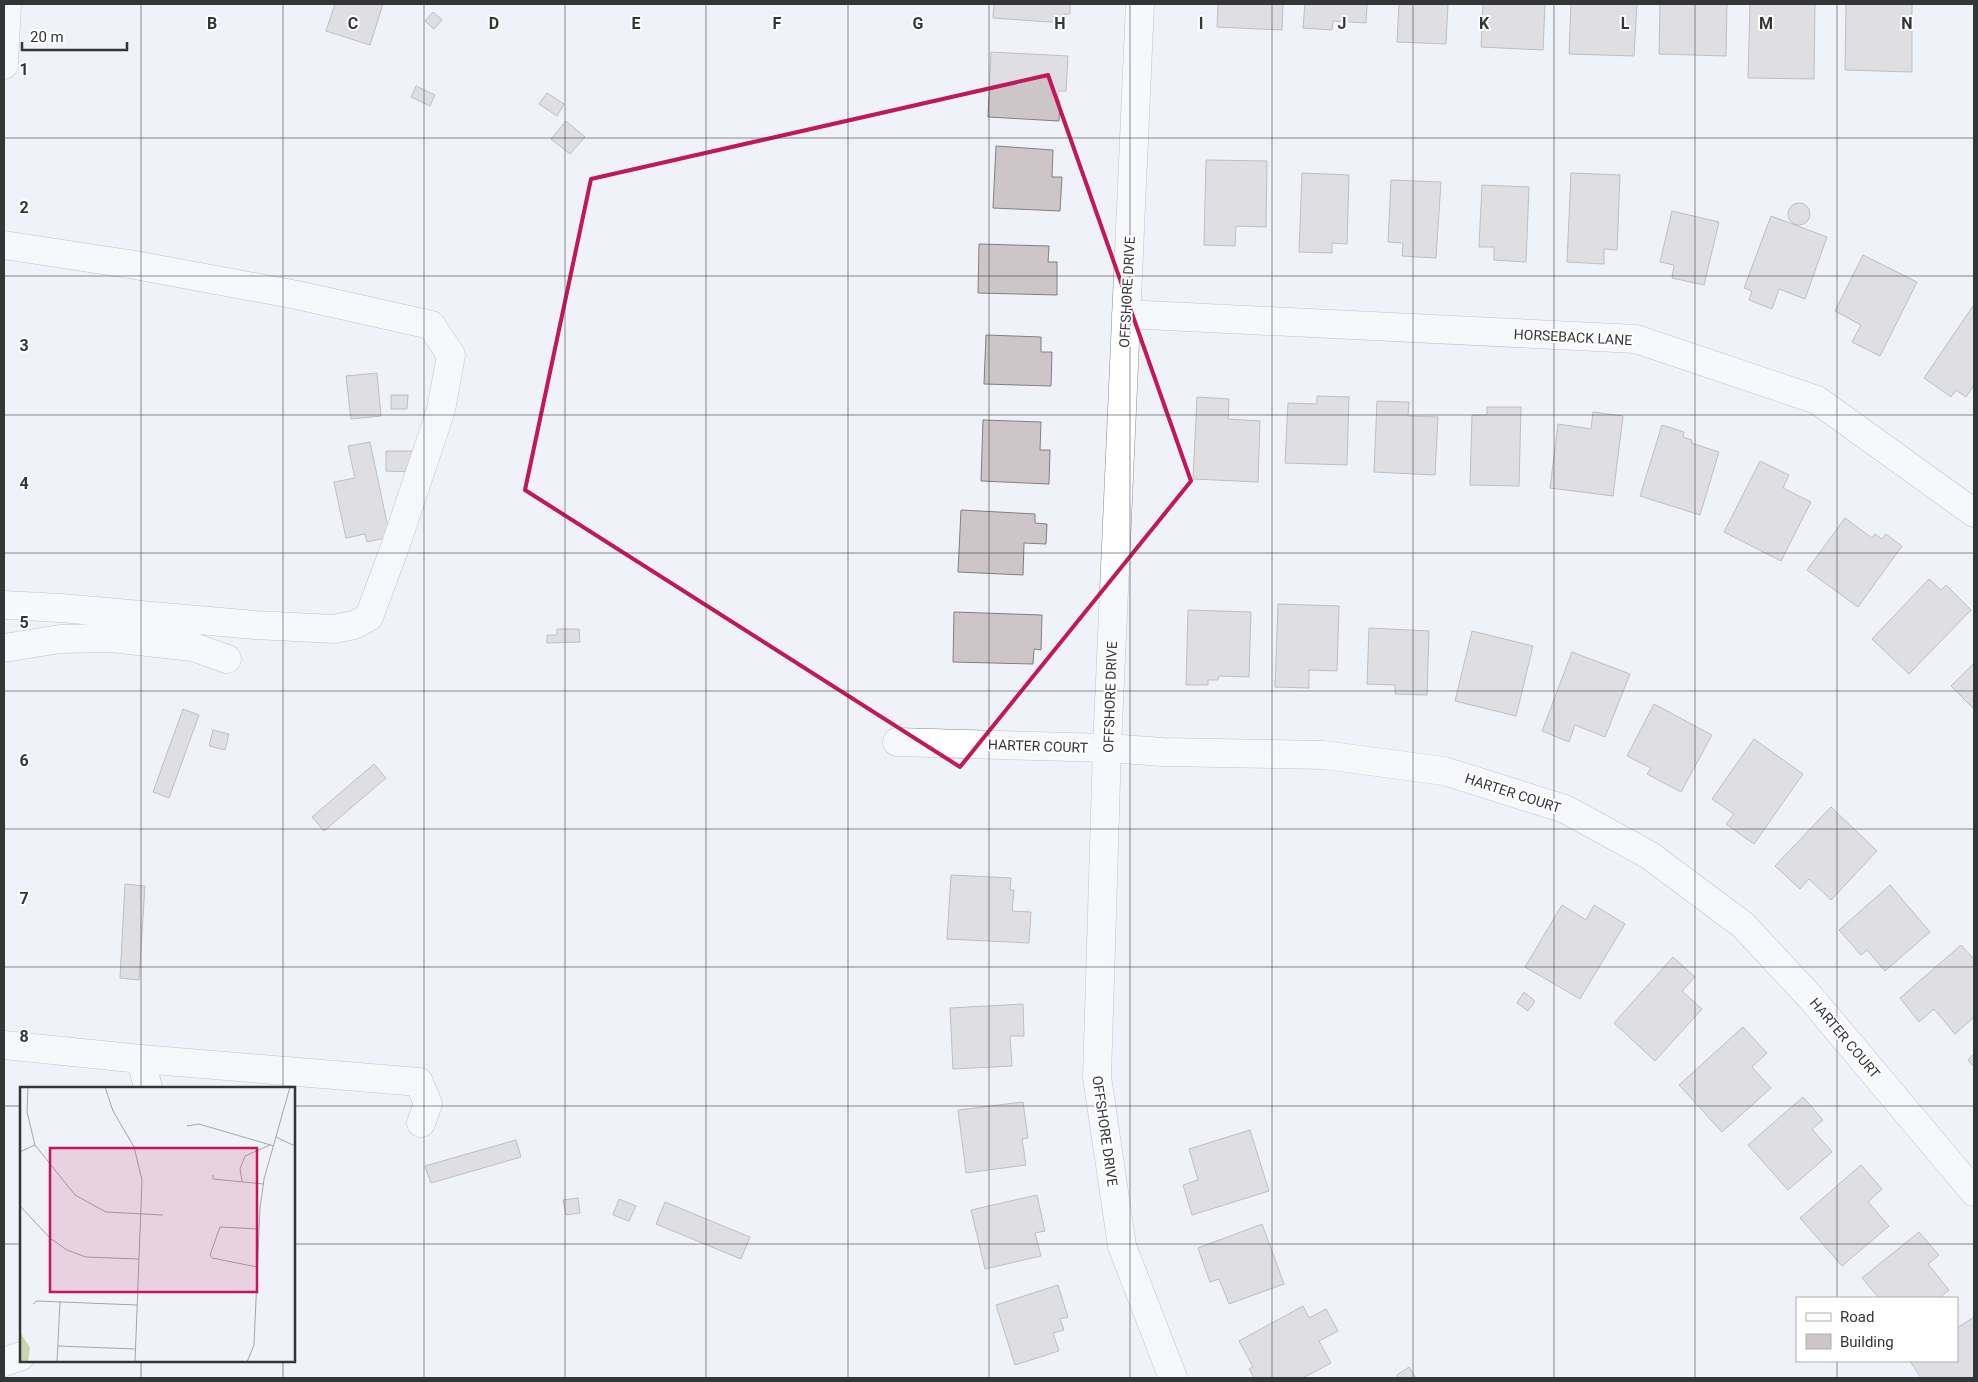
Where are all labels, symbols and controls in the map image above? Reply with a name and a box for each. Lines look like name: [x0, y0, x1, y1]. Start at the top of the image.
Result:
text: B: [207, 14, 217, 33]
text: C: [348, 14, 358, 33]
text: D: [489, 14, 499, 33]
text: E: [632, 14, 641, 33]
text: F: [773, 14, 782, 33]
text: G: [913, 14, 924, 33]
text: H: [1054, 14, 1066, 33]
text: I: [1199, 14, 1203, 33]
text: J: [1338, 14, 1346, 33]
text: K: [1479, 14, 1490, 33]
text: L: [1621, 14, 1630, 33]
text: M: [1759, 14, 1773, 33]
text: N: [1901, 14, 1913, 33]
scale bar: [22, 20, 128, 52]
text: 20 m: [30, 28, 64, 46]
text: 1: [19, 60, 29, 79]
text: 2: [19, 198, 29, 217]
street label: OFFSHORE DRIVE: [1116, 236, 1138, 348]
street label: HORSEBACK LANE: [1513, 326, 1633, 348]
text: 3: [19, 336, 29, 355]
text: 4: [19, 474, 29, 493]
text: 5: [19, 613, 29, 632]
street label: OFFSHORE DRIVE: [1100, 641, 1120, 753]
street label: HARTER COURT: [988, 736, 1089, 756]
text: 6: [19, 751, 29, 770]
street label: HARTER COURT: [1463, 770, 1564, 816]
text: 7: [19, 889, 29, 908]
street label: HARTER COURT: [1807, 995, 1884, 1082]
text: 8: [19, 1027, 29, 1046]
street label: OFFSHORE DRIVE: [1089, 1075, 1121, 1187]
inset map: [20, 1087, 295, 1362]
legend: [1796, 1297, 1958, 1362]
text: Road: [1840, 1308, 1874, 1326]
text: Building: [1840, 1333, 1894, 1351]

